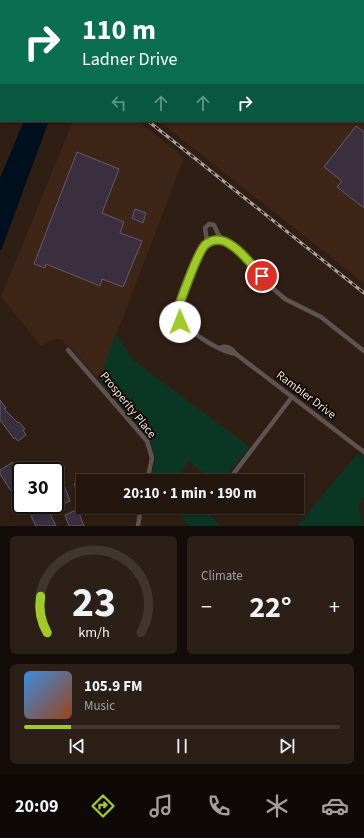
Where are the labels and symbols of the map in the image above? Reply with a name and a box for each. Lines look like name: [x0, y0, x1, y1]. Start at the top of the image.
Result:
pin: [245, 259, 279, 293]
position arrow: [159, 301, 201, 343]
street label: Rambler Drive: [273, 367, 339, 423]
street label: Prosperity Place: [96, 368, 160, 442]
speed limit sign: 30: [12, 462, 64, 514]

